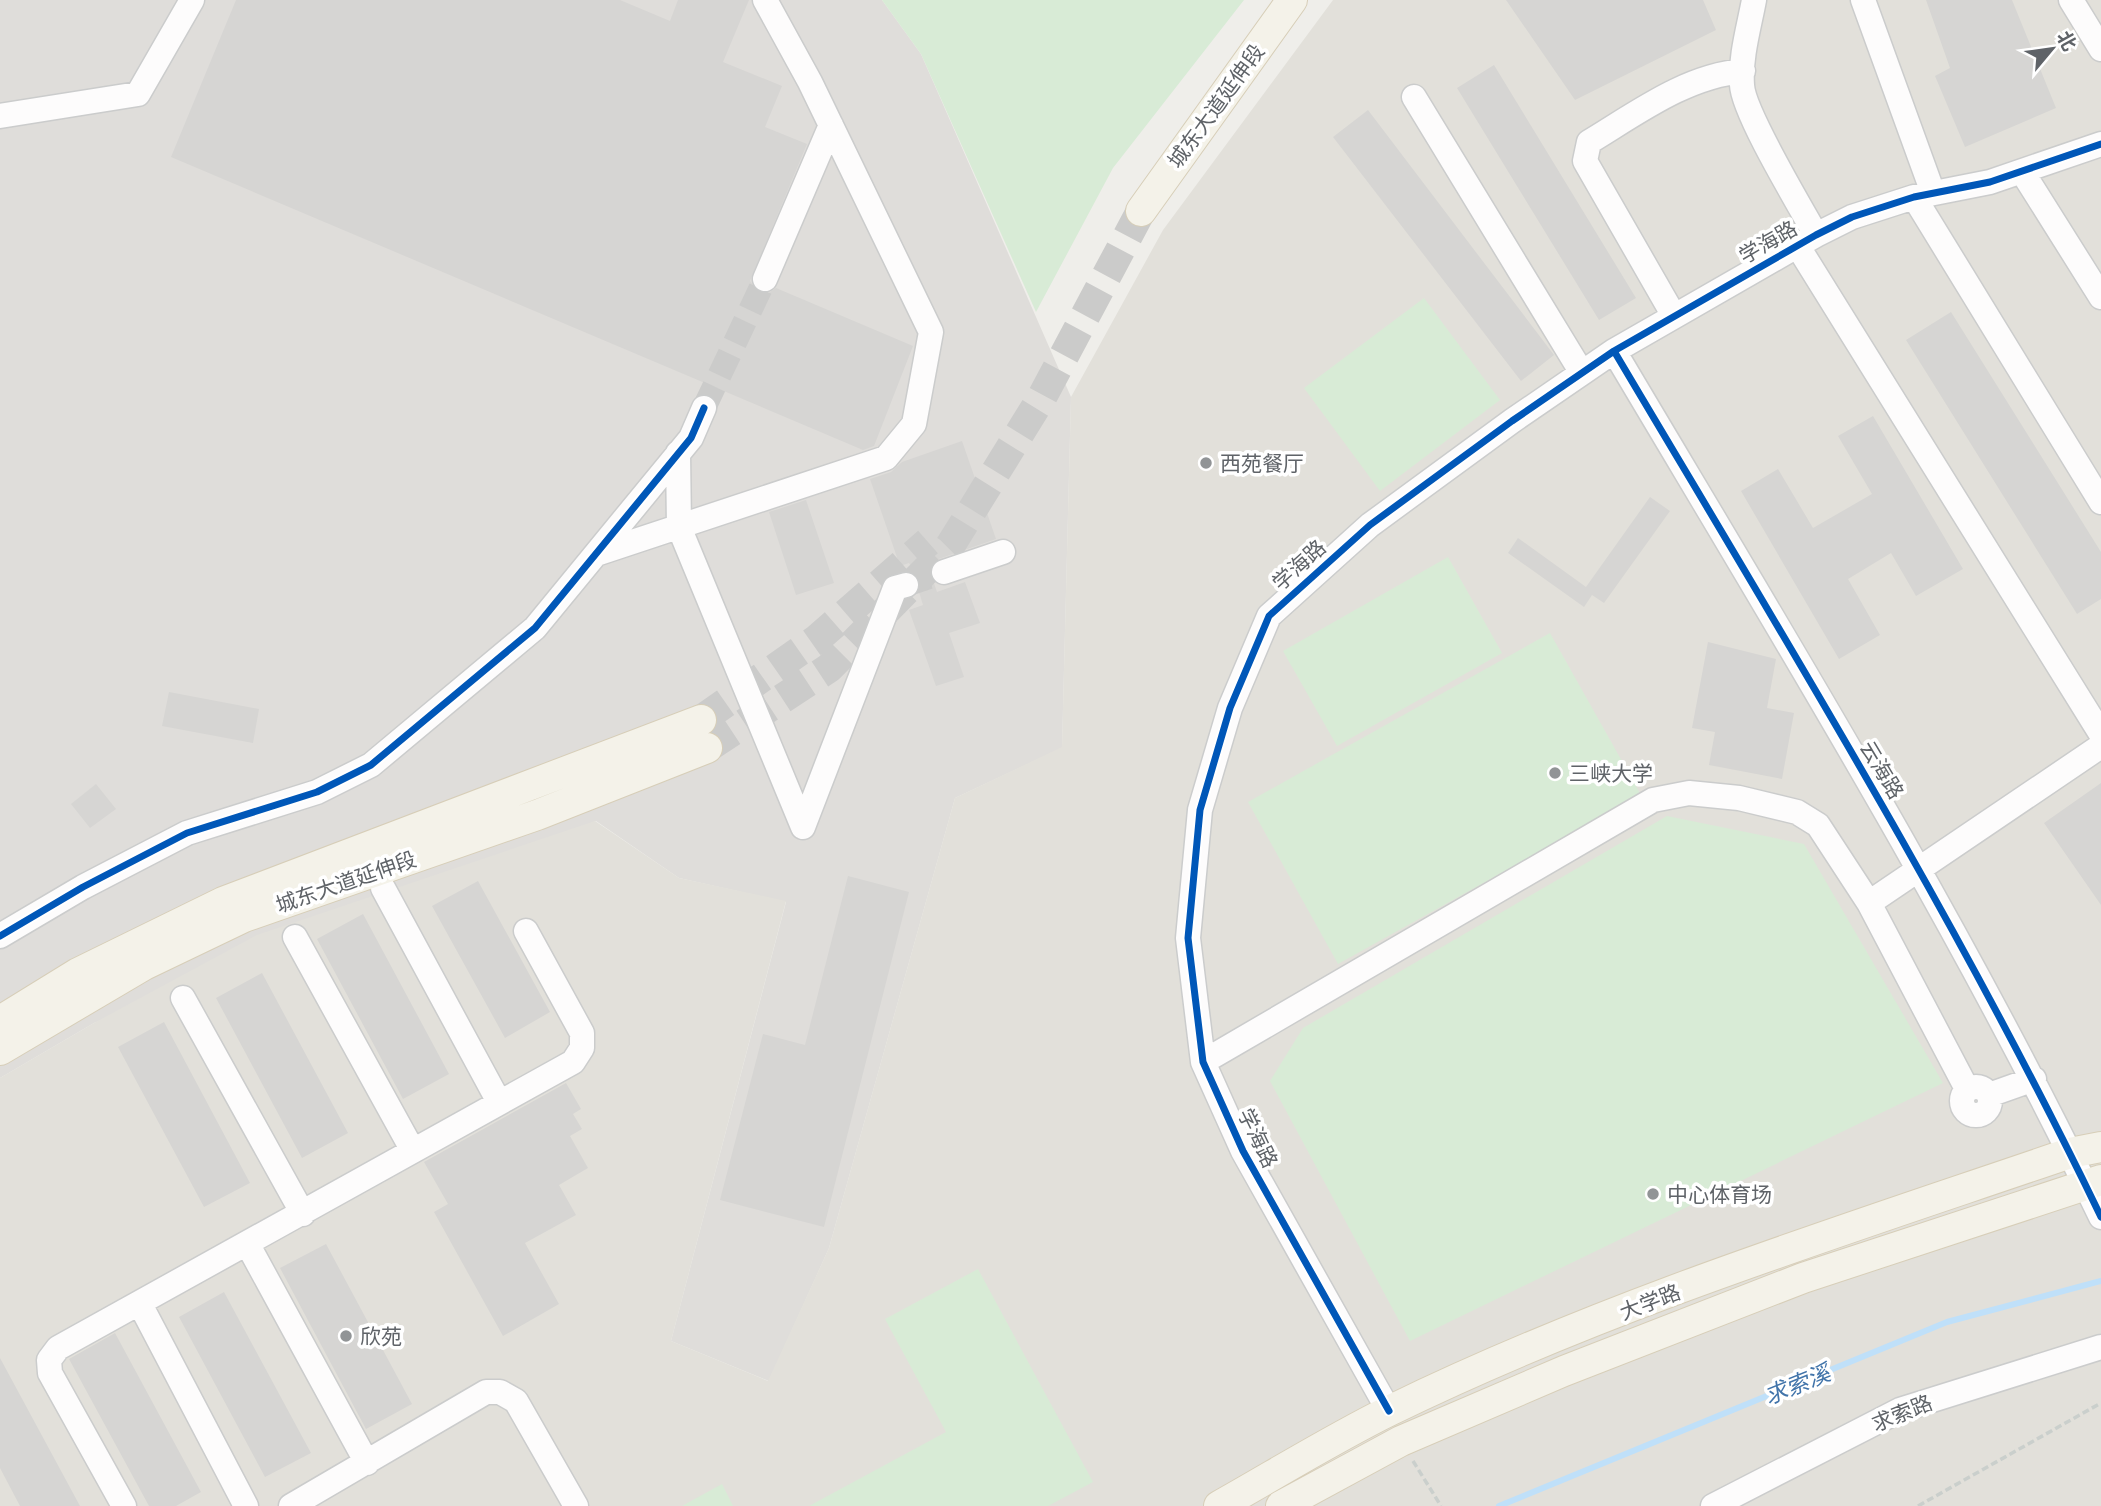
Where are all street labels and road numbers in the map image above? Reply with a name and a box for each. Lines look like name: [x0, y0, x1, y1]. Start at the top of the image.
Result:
street label: 城东大道延伸段: [1163, 39, 1269, 173]
street label: 学海路: [1734, 215, 1802, 269]
street label: 学海路: [1267, 535, 1331, 595]
street label: 云海路: [1855, 737, 1909, 803]
street label: 城东大道延伸段: [272, 846, 420, 918]
street label: 学海路: [1233, 1104, 1283, 1172]
street label: 大学路: [1616, 1279, 1684, 1325]
street label: 求索路: [1868, 1390, 1936, 1436]

